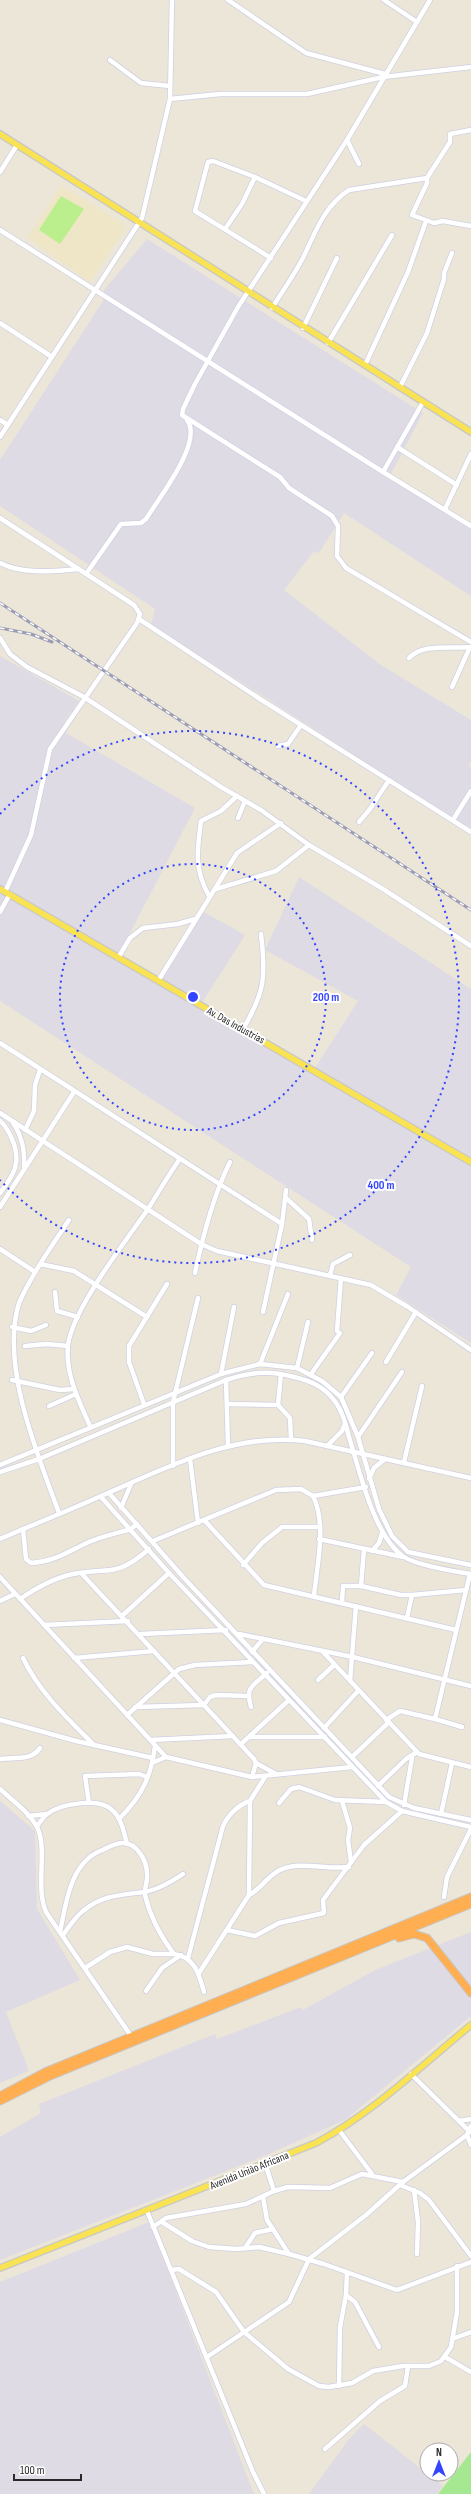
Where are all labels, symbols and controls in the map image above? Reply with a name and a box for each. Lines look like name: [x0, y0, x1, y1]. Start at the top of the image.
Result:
centre of rings: [186, 990, 200, 1004]
text: 200 m: [313, 990, 339, 1005]
street label: Av. Das Industrias: [204, 1004, 267, 1047]
text: 400 m: [368, 1178, 394, 1193]
street label: Avenida União Africana: [207, 2149, 290, 2193]
north arrow: [419, 2442, 459, 2482]
text: N: [436, 2446, 442, 2459]
scale bar: [14, 2456, 81, 2482]
text: 100 m: [20, 2463, 45, 2478]

